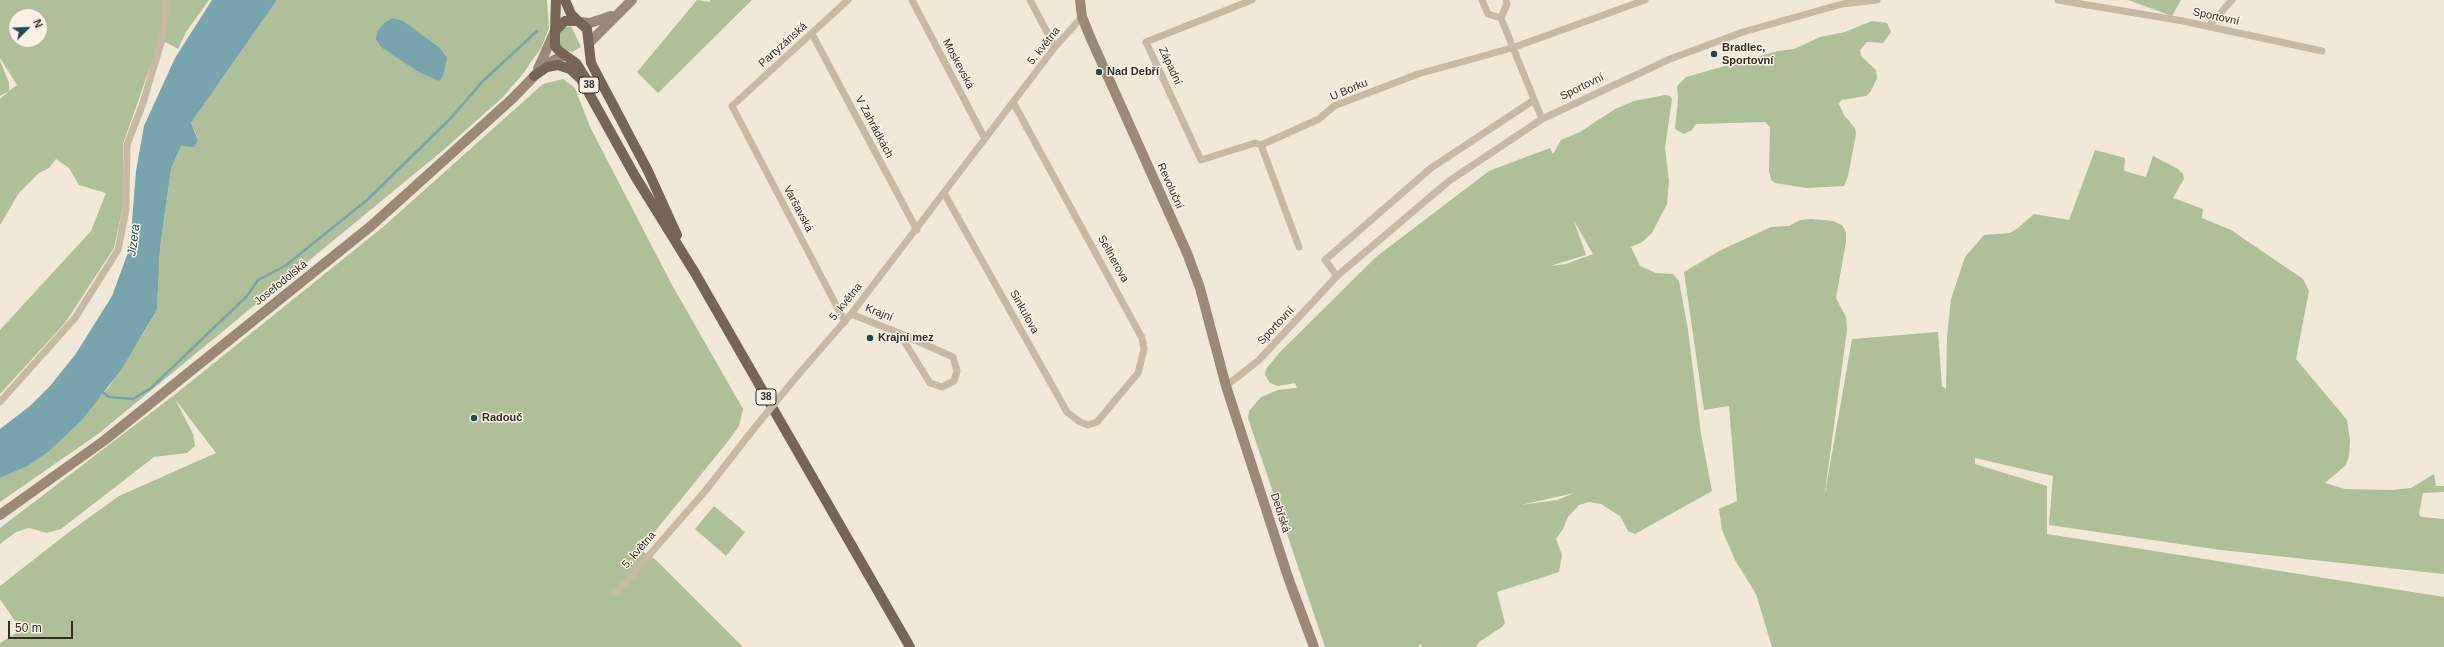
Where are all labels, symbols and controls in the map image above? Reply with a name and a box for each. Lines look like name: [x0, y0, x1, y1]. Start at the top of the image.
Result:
street label: Sportovní: [2192, 6, 2240, 28]
north arrow: [8, 8, 48, 48]
text: N: [31, 17, 45, 30]
street label: Partyzánská: [756, 20, 810, 70]
street label: 5. května: [1025, 25, 1063, 67]
street label: Moskevská: [939, 37, 977, 91]
place label: Bradlec, Sportovní: [1722, 41, 1773, 67]
street label: Západní: [1155, 45, 1185, 87]
marker: Bradlec, Sportovní: [1709, 49, 1719, 59]
place label: Nad Debří: [1107, 65, 1159, 79]
marker: Nad Debří: [1094, 67, 1104, 77]
street label: Sportovní: [1558, 71, 1606, 103]
street label: U Borku: [1328, 76, 1370, 104]
road number: 38: [579, 77, 599, 93]
street label: V Zahrádkách: [852, 94, 896, 160]
street label: Revoluční: [1154, 161, 1186, 211]
street label: Varšavská: [780, 184, 816, 234]
water label: Jizera: [125, 223, 143, 257]
street label: Sellnerova: [1095, 233, 1131, 285]
street label: Josefodolská: [252, 258, 310, 308]
street label: 5. května: [827, 281, 865, 323]
street label: Sinkulova: [1007, 288, 1041, 336]
street label: Krajní: [863, 301, 895, 325]
street label: Sportovní: [1255, 304, 1297, 348]
place label: Krajní mez: [878, 331, 934, 345]
marker: Krajní mez: [865, 333, 875, 343]
road number: 38: [756, 389, 776, 405]
place label: Radouč: [482, 411, 522, 425]
marker: Radouč: [469, 413, 479, 423]
street label: Debřská: [1267, 491, 1293, 535]
street label: 5. května: [619, 529, 659, 571]
scale bar: [10, 613, 75, 639]
text: 50 m: [15, 621, 42, 635]

